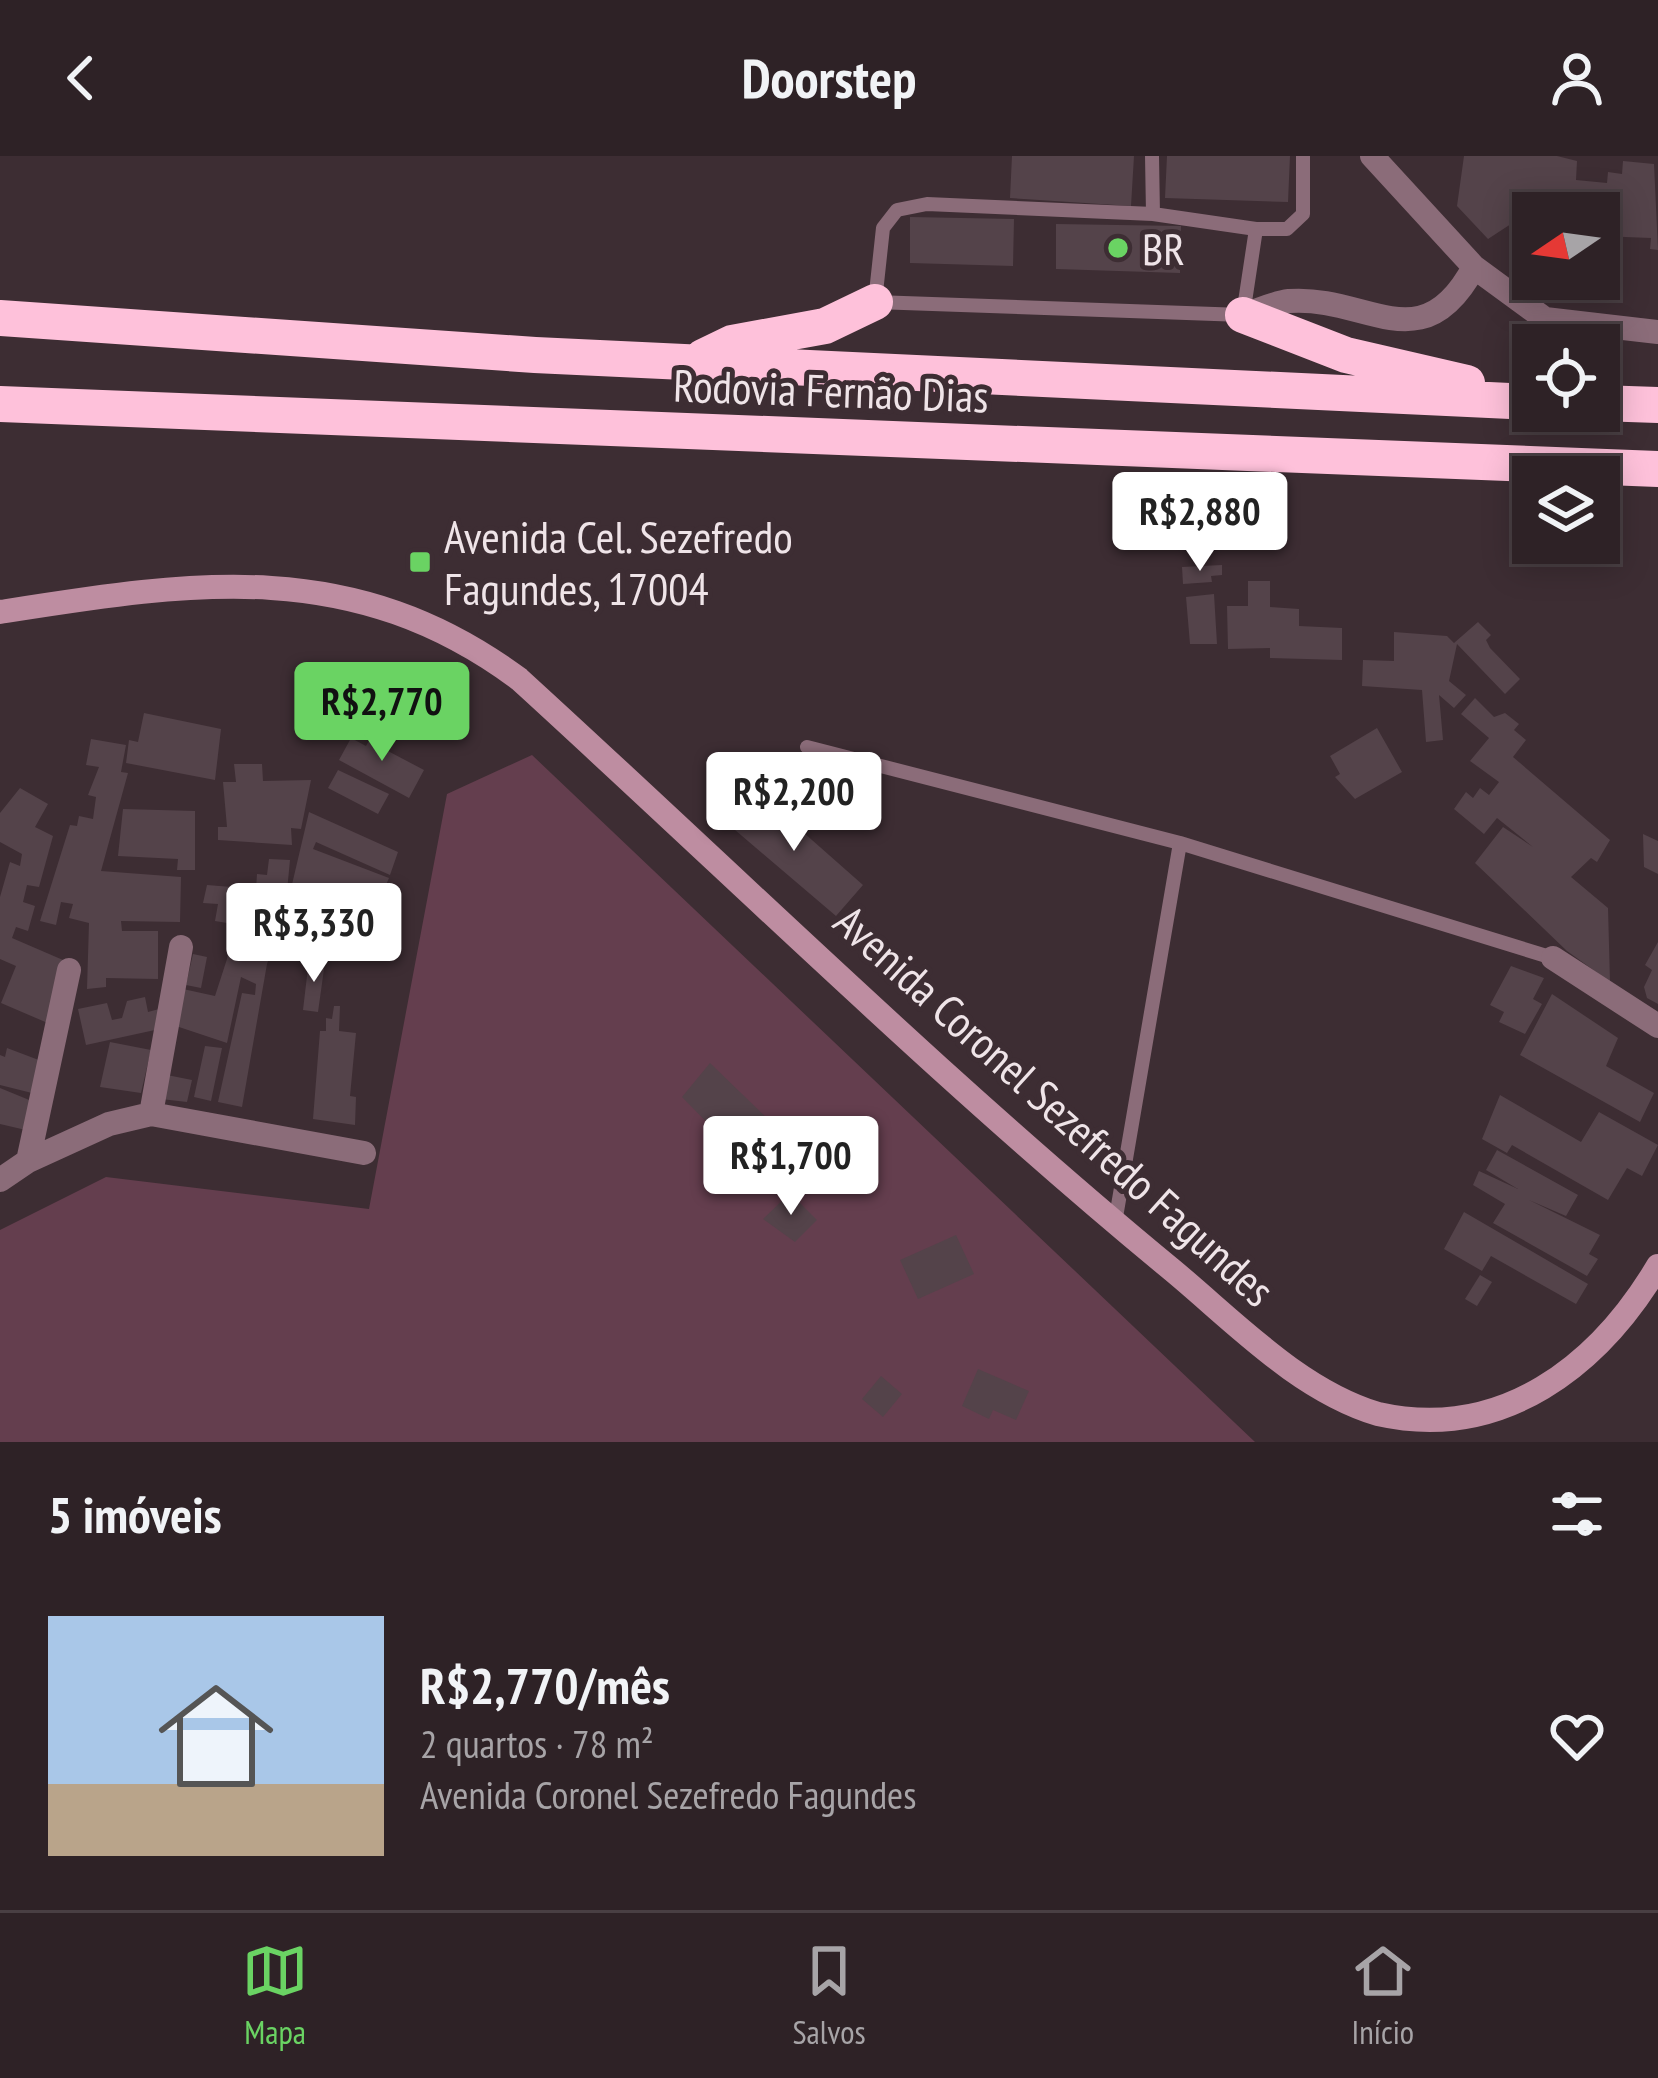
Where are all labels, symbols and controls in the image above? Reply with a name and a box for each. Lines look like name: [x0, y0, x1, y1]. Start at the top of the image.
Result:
text: Doorstep: [742, 43, 916, 113]
icon: back: [48, 45, 114, 111]
icon: person: [1544, 45, 1610, 111]
north arrow: [1512, 192, 1620, 300]
map controls: [1512, 192, 1620, 564]
place label: BR: [1142, 219, 1185, 277]
marker: BR: [1105, 235, 1131, 261]
button: locate: [1512, 324, 1620, 432]
street label: Rodovia Fernão Dias: [672, 356, 990, 424]
button: layers: [1512, 456, 1620, 564]
pin: R$2,880: [1089, 472, 1311, 574]
text: R$2,880: [1139, 485, 1261, 536]
place label: Avenida Cel. Sezefredo Fagundes, 17004: [444, 507, 793, 617]
marker: Avenida Cel. Sezefredo Fagundes, 17004: [407, 549, 433, 575]
pin: R$2,770: [271, 662, 493, 764]
text: R$2,770: [321, 675, 443, 726]
pin: R$2,200: [683, 752, 905, 854]
text: R$2,200: [733, 765, 855, 816]
pin: R$3,330: [203, 883, 425, 985]
street label: Avenida Coronel Sezefredo Fagundes: [823, 892, 1287, 1318]
text: R$3,330: [253, 896, 375, 947]
pin: R$1,700: [680, 1116, 902, 1218]
text: R$1,700: [730, 1129, 852, 1180]
text: 5 imóveis: [48, 1481, 222, 1547]
icon: filters: [1544, 1481, 1610, 1547]
text: R$2,770/mês: [420, 1652, 670, 1718]
icon: home: [144, 1664, 288, 1808]
icon: heart: [1544, 1703, 1610, 1769]
text: 2 quartos · 78 m²: [420, 1718, 654, 1769]
text: Avenida Coronel Sezefredo Fagundes: [420, 1769, 916, 1820]
tab: Mapa: [242, 1938, 308, 2053]
tab: Salvos: [792, 1938, 866, 2053]
tab: Início: [1350, 1938, 1416, 2053]

